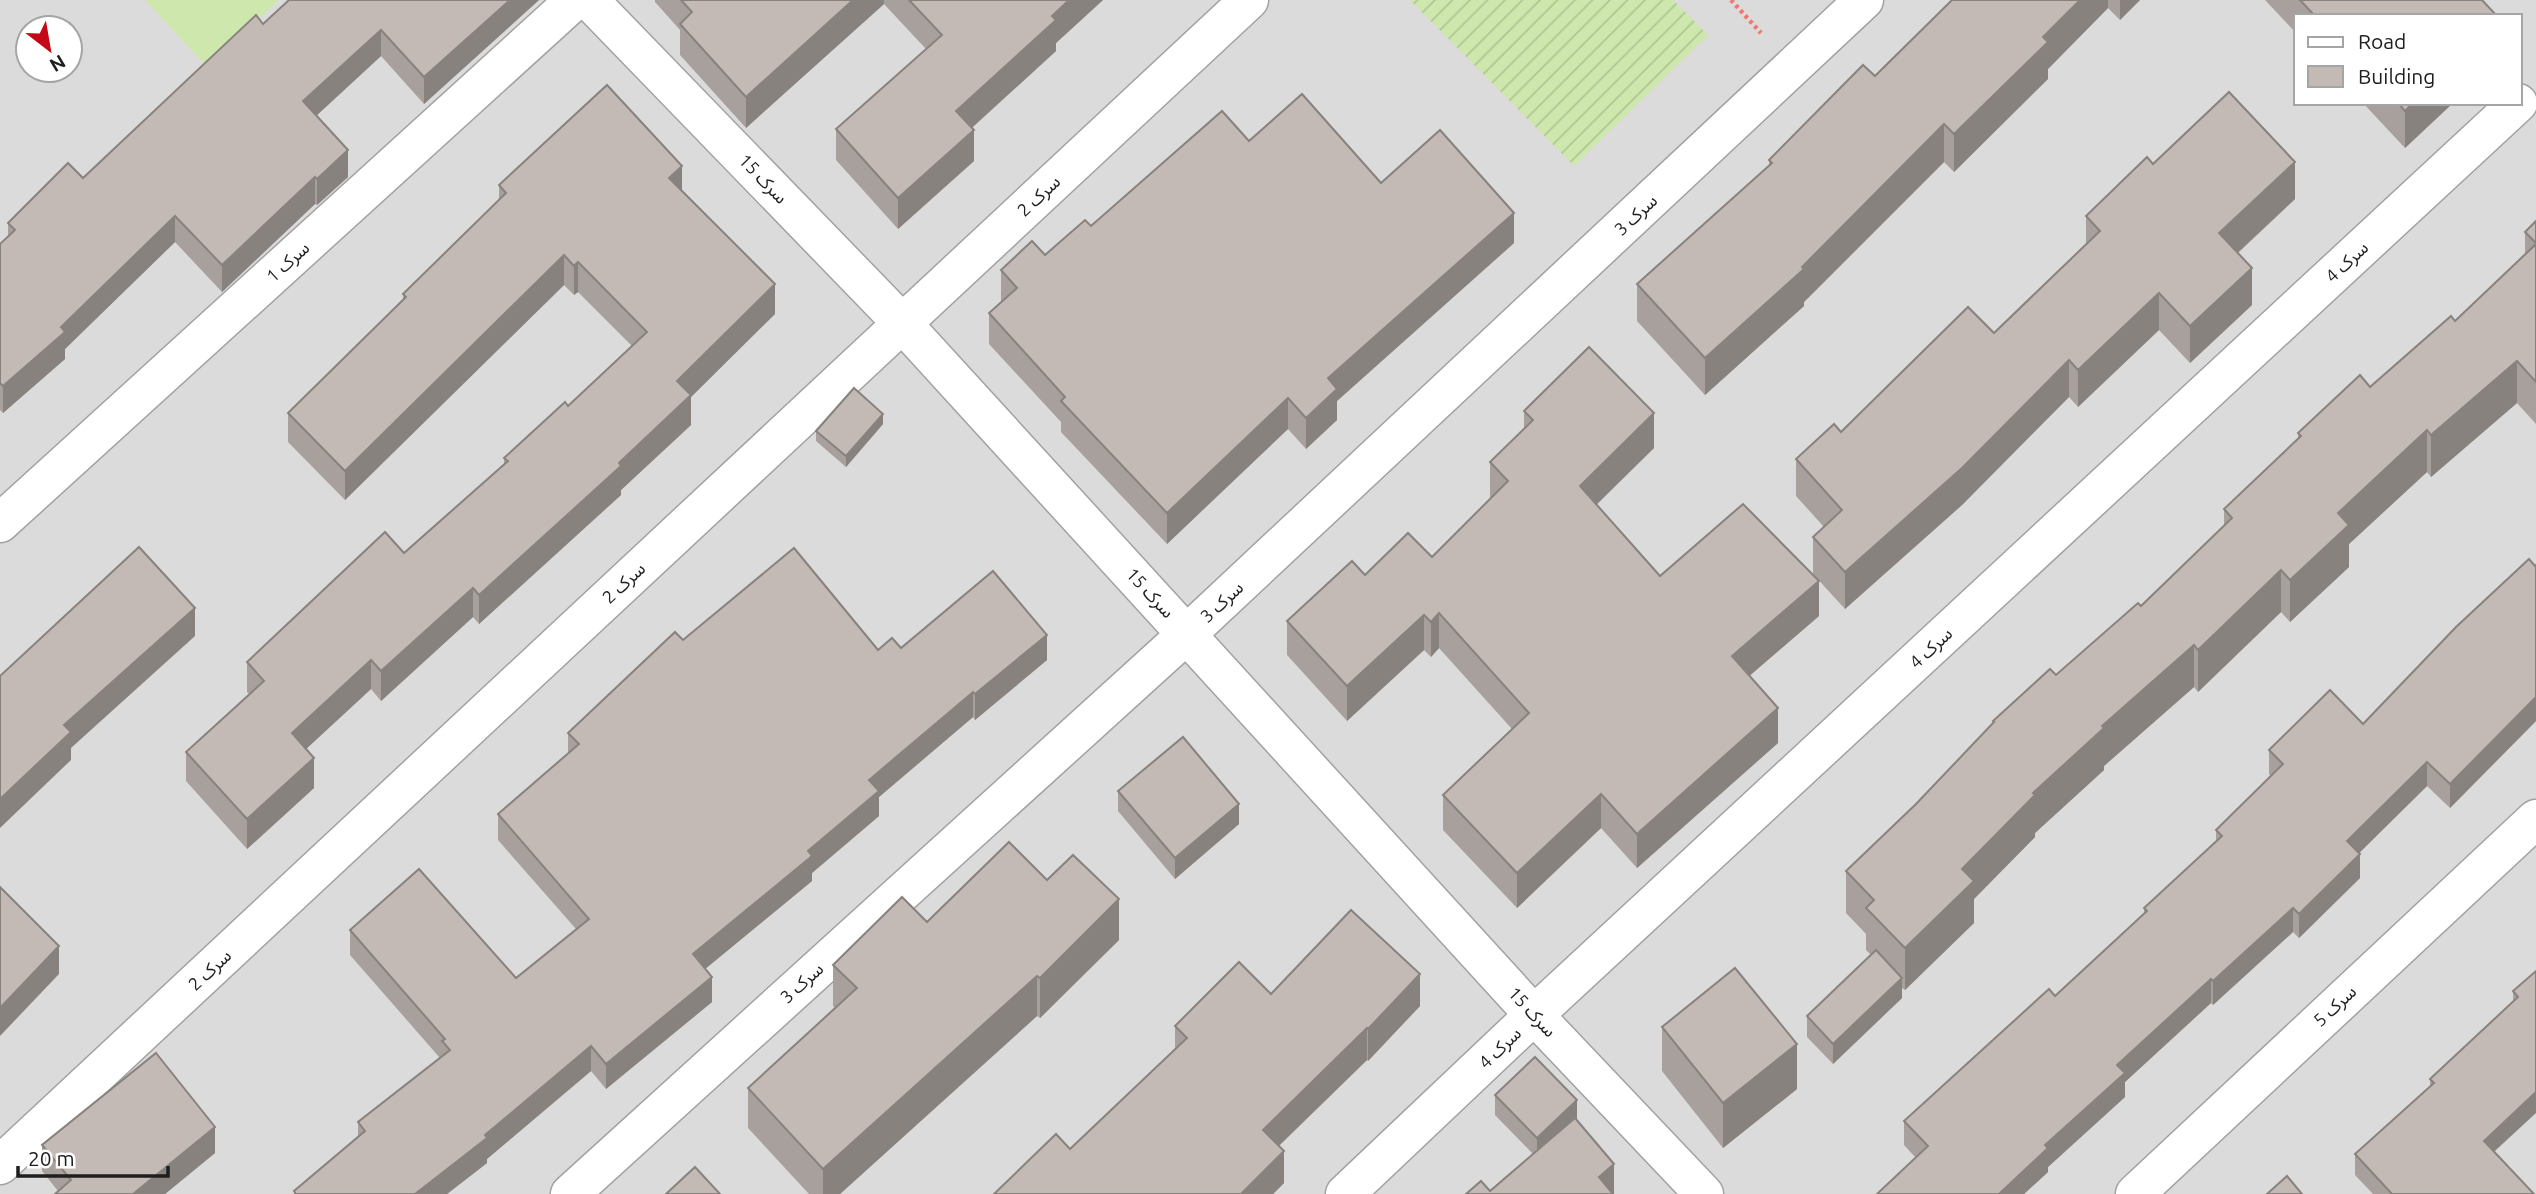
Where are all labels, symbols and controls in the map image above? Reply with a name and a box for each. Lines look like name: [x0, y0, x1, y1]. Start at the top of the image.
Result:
north arrow: [14, 14, 84, 84]
legend: [2294, 14, 2522, 105]
text: Road: [2358, 29, 2406, 53]
text: N: [46, 50, 70, 77]
text: Building: [2358, 64, 2435, 88]
street label: سرک 15: [734, 150, 792, 208]
street label: سرک 2: [1013, 171, 1065, 221]
street label: سرک 3: [1610, 190, 1662, 240]
street label: سرک 1: [262, 237, 314, 287]
street label: سرک 4: [2321, 237, 2373, 287]
street label: سرک 2: [598, 558, 650, 608]
street label: سرک 15: [1121, 563, 1179, 623]
street label: سرک 3: [1196, 577, 1248, 627]
street label: سرک 4: [1905, 623, 1957, 673]
street label: سرک 2: [184, 945, 236, 995]
street label: سرک 3: [776, 958, 828, 1008]
street label: سرک 5: [2309, 981, 2361, 1031]
street label: سرک 15: [1503, 982, 1561, 1042]
street label: سرک 4: [1474, 1023, 1526, 1073]
scale bar: [18, 1134, 168, 1178]
text: 20 m: [28, 1146, 75, 1170]

